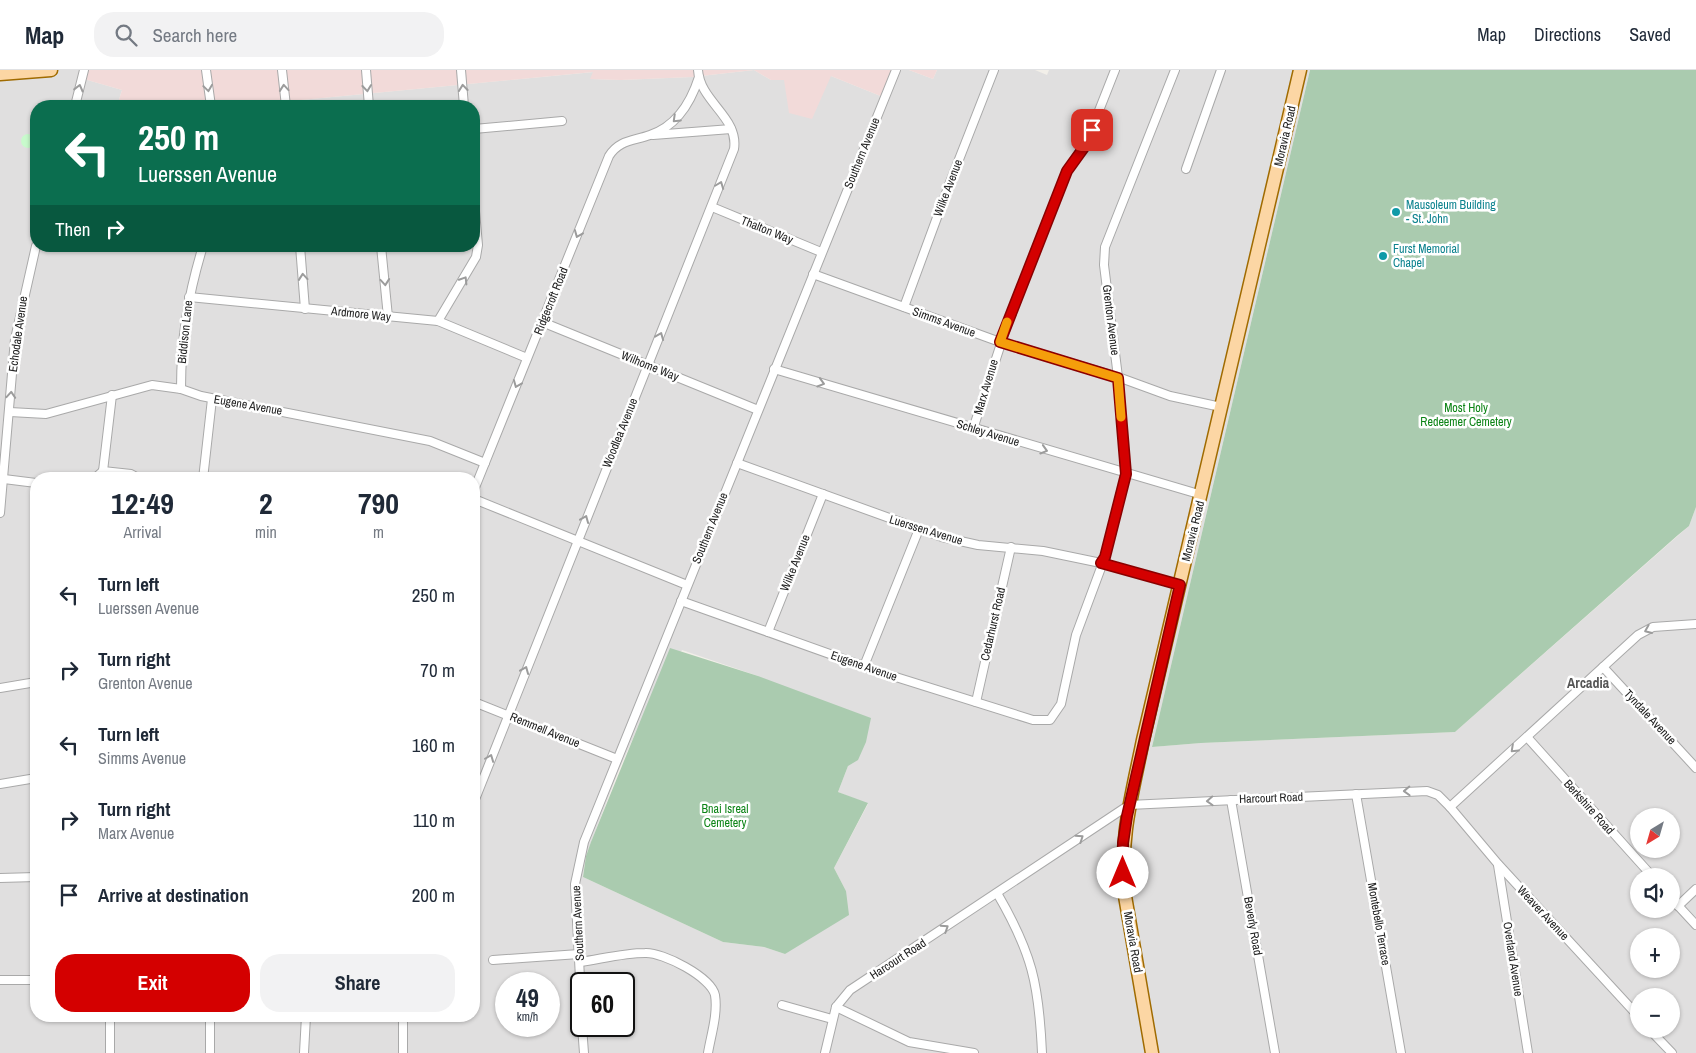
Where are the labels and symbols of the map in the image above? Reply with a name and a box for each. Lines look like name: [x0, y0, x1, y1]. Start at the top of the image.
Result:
one-way arrow: [203, 84, 213, 92]
one-way arrow: [279, 84, 290, 92]
one-way arrow: [362, 84, 373, 92]
one-way arrow: [458, 84, 469, 92]
one-way arrow: [74, 85, 84, 93]
street label: Moravia Road: [1270, 104, 1300, 168]
pin: [1071, 109, 1113, 151]
one-way arrow: [672, 113, 681, 122]
street label: Southern Avenue: [840, 115, 884, 191]
street label: Wilke Avenue: [930, 157, 966, 219]
one-way arrow: [714, 181, 725, 190]
place label: Mausoleum Building - St. John: [1406, 197, 1496, 227]
marker: Mausoleum Building - St. John: [1390, 206, 1402, 218]
street label: Thalton Way: [739, 212, 796, 248]
one-way arrow: [573, 229, 584, 238]
place label: Furst Memorial Chapel: [1393, 241, 1459, 271]
marker: Furst Memorial Chapel: [1377, 250, 1389, 262]
street label: Ridgecroft Road: [530, 265, 572, 337]
one-way arrow: [298, 273, 309, 281]
one-way arrow: [457, 276, 467, 285]
one-way arrow: [379, 278, 390, 286]
street label: Grenton Avenue: [1099, 284, 1123, 356]
street label: Echodale Avenue: [5, 295, 31, 373]
street label: Biddison Lane: [174, 300, 196, 364]
street label: Ardmore Way: [329, 303, 392, 325]
street label: Simms Avenue: [910, 303, 978, 341]
one-way arrow: [654, 332, 664, 341]
street label: Wilhome Way: [619, 347, 681, 385]
street label: Marx Avenue: [970, 357, 1002, 417]
one-way arrow: [816, 378, 824, 388]
one-way arrow: [512, 379, 523, 388]
one-way arrow: [5, 391, 16, 399]
street label: Eugene Avenue: [212, 391, 284, 419]
street label: Woodlea Avenue: [599, 396, 641, 470]
park label: Most Holy Redeemer Cemetery: [1420, 400, 1512, 430]
street label: Schley Avenue: [955, 416, 1021, 450]
one-way arrow: [1039, 444, 1047, 454]
street label: Southern Avenue: [688, 490, 732, 566]
street label: Moravia Road: [1178, 499, 1208, 563]
street label: Luerssen Avenue: [887, 511, 965, 549]
one-way arrow: [579, 515, 590, 524]
street label: Wilke Avenue: [776, 532, 814, 594]
street label: Cedarhurst Road: [977, 586, 1009, 662]
one-way arrow: [1644, 624, 1653, 635]
street label: Eugene Avenue: [829, 647, 899, 685]
one-way arrow: [519, 666, 529, 675]
district label: Arcadia: [1567, 674, 1610, 692]
street label: Tyndale Avenue: [1620, 686, 1680, 748]
street label: Remmell Avenue: [508, 709, 582, 751]
one-way arrow: [1511, 743, 1520, 752]
one-way arrow: [484, 755, 494, 763]
street label: Berkshire Road: [1560, 776, 1618, 838]
one-way arrow: [1403, 786, 1411, 797]
street label: Harcourt Road: [1239, 789, 1303, 807]
one-way arrow: [1206, 795, 1214, 806]
park label: Bnai Isreal Cemetery: [701, 801, 749, 831]
north arrow: [1630, 808, 1680, 858]
one-way arrow: [1075, 834, 1084, 844]
position arrow: [1096, 846, 1148, 898]
street label: Montebello Terrace: [1364, 881, 1394, 967]
street label: Weaver Avenue: [1514, 882, 1572, 944]
street label: Southern Avenue: [568, 885, 588, 961]
street label: Beverly Road: [1240, 896, 1266, 956]
street label: Moravia Road: [1120, 910, 1146, 974]
street label: Overland Avenue: [1499, 921, 1527, 997]
one-way arrow: [939, 925, 949, 934]
street label: Harcourt Road: [867, 935, 929, 983]
speed limit sign: 60: [570, 972, 635, 1037]

